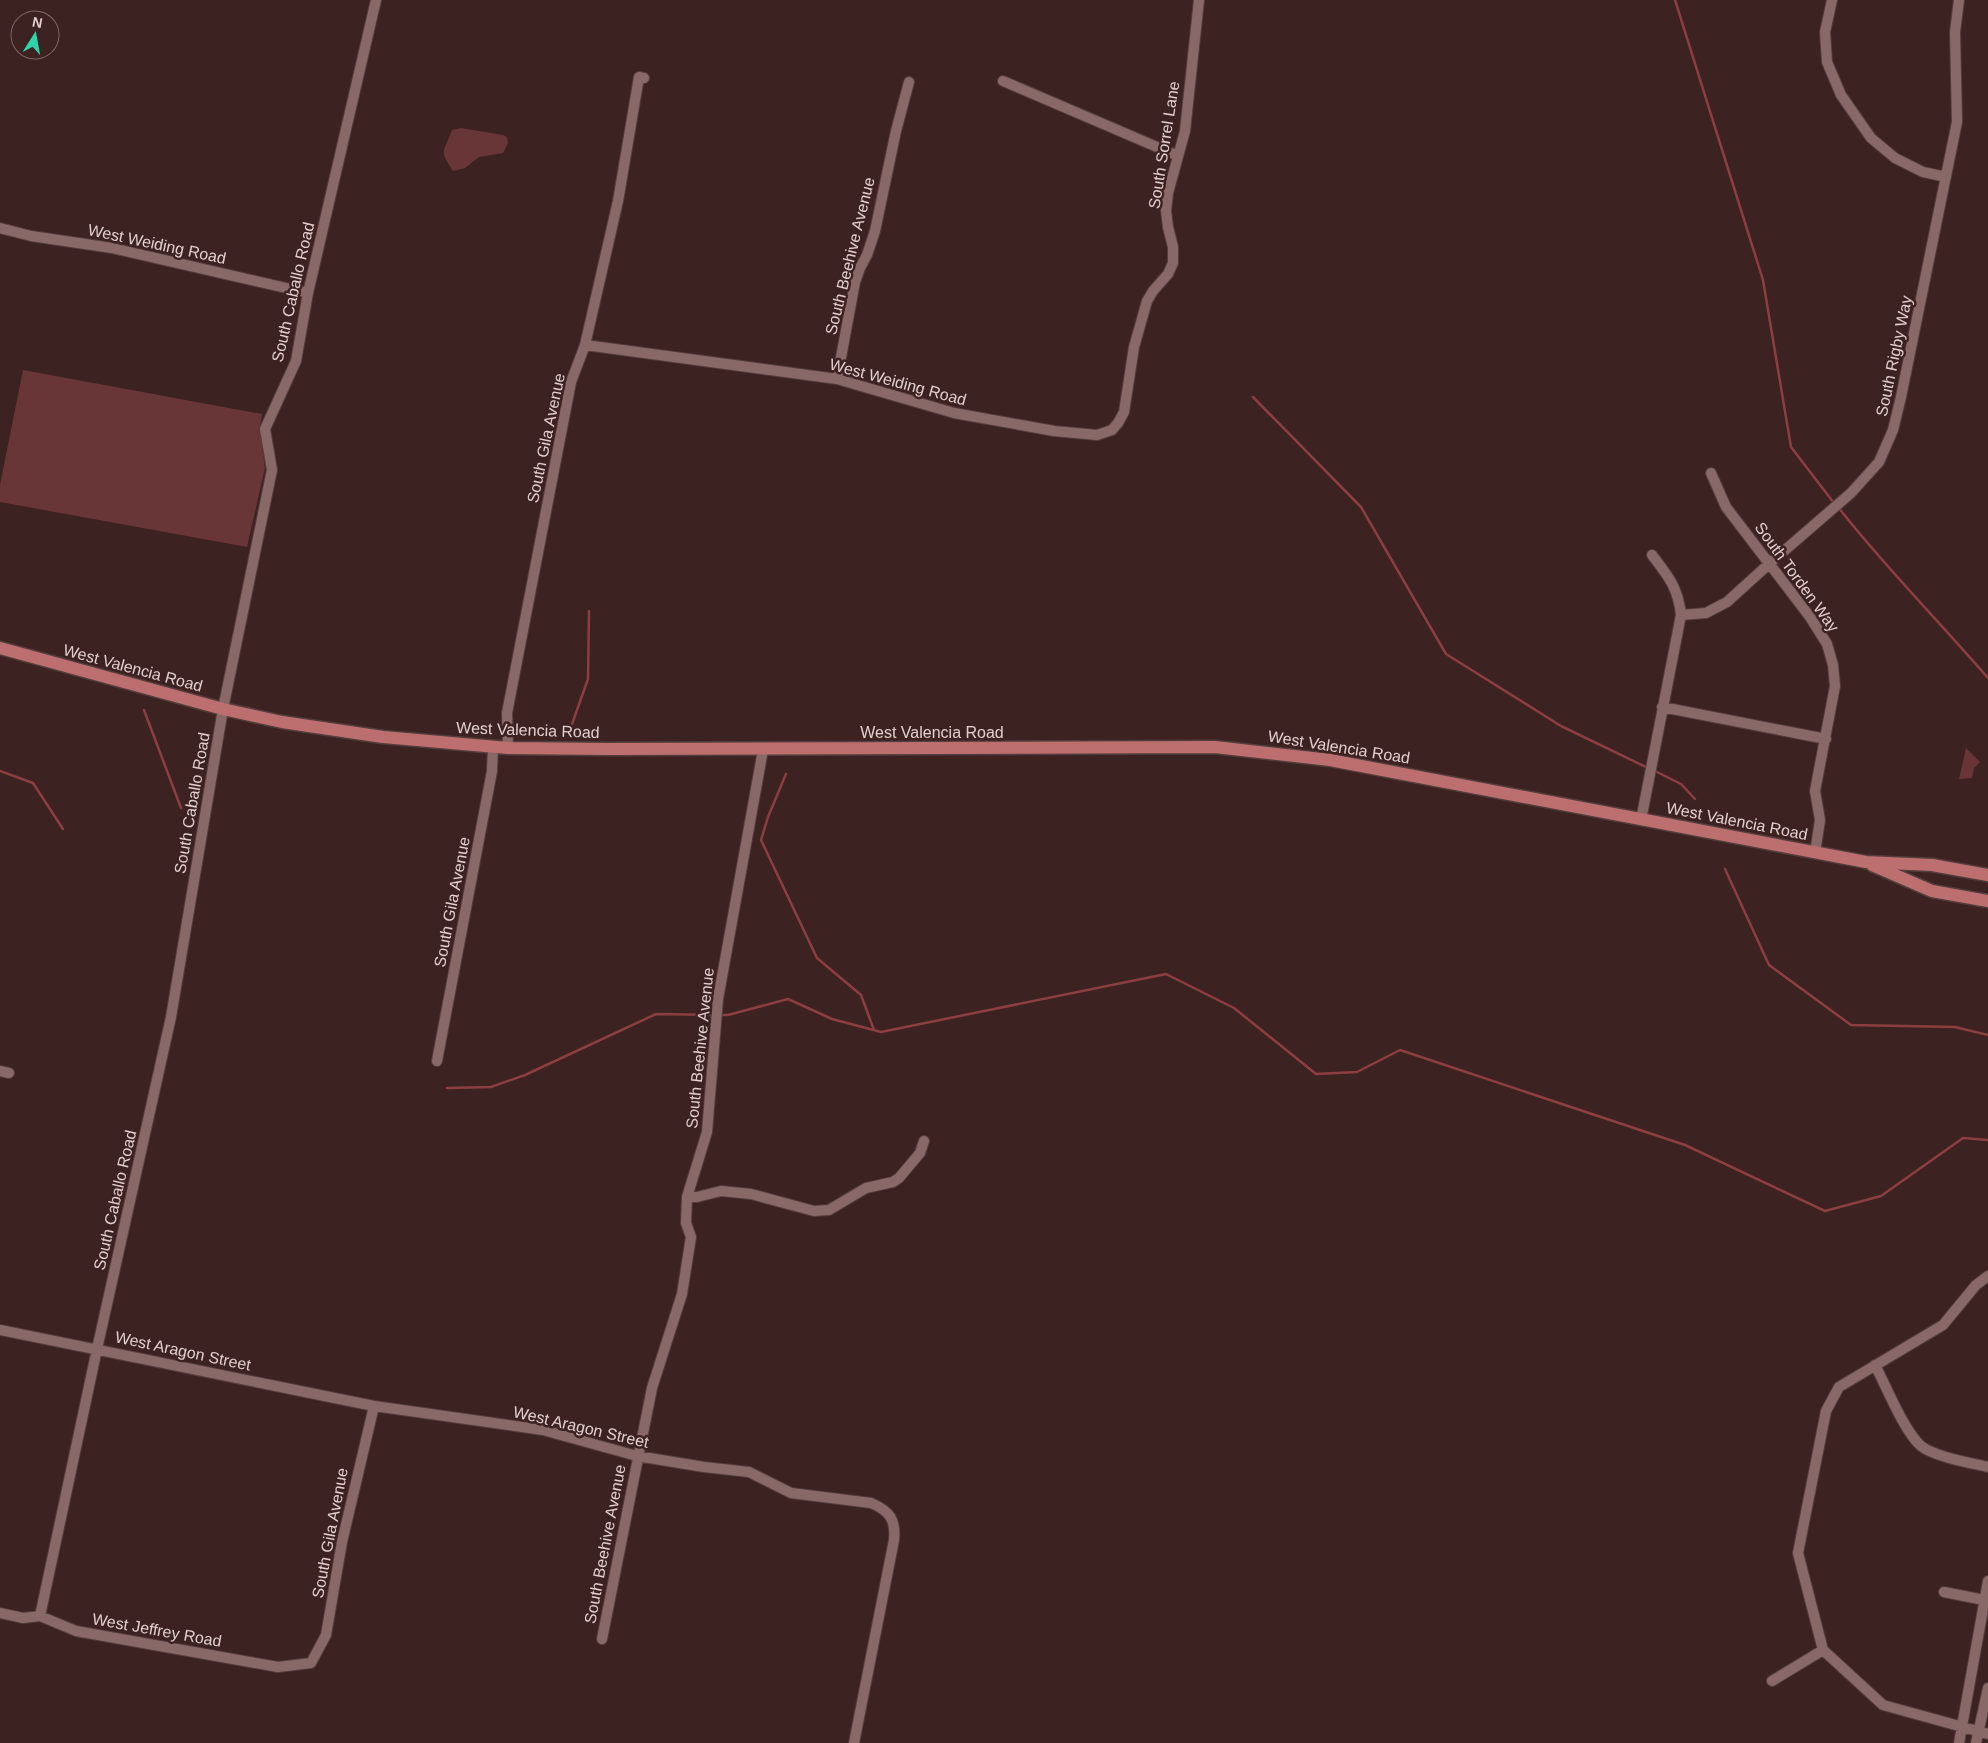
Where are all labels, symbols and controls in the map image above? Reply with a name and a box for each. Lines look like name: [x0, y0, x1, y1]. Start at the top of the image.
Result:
north arrow: [10, 10, 60, 60]
text: N: [31, 13, 44, 31]
street label: South Sorrel Lane: [1146, 80, 1182, 210]
street label: South Beehive Avenue: [822, 175, 878, 336]
street label: South Caballo Road: [269, 220, 317, 364]
street label: West Weiding Road: [86, 221, 228, 267]
street label: South Rigby Way: [1873, 294, 1915, 418]
street label: West Weiding Road: [828, 356, 968, 408]
street label: South Gila Avenue: [524, 371, 568, 504]
street label: South Torden Way: [1752, 519, 1842, 635]
street label: West Valencia Road: [62, 641, 204, 695]
street label: West Valencia Road: [456, 719, 600, 741]
street label: West Valencia Road: [860, 724, 1004, 741]
street label: West Valencia Road: [1267, 727, 1411, 767]
street label: South Caballo Road: [171, 731, 213, 875]
street label: West Valencia Road: [1665, 799, 1809, 843]
street label: South Gila Avenue: [431, 835, 473, 969]
street label: South Beehive Avenue: [683, 967, 717, 1129]
street label: South Caballo Road: [91, 1128, 139, 1272]
street label: West Aragon Street: [114, 1328, 253, 1374]
street label: West Aragon Street: [512, 1403, 651, 1451]
street label: South Beehive Avenue: [581, 1463, 629, 1625]
street label: South Gila Avenue: [309, 1466, 351, 1600]
street label: West Jeffrey Road: [91, 1610, 223, 1650]

